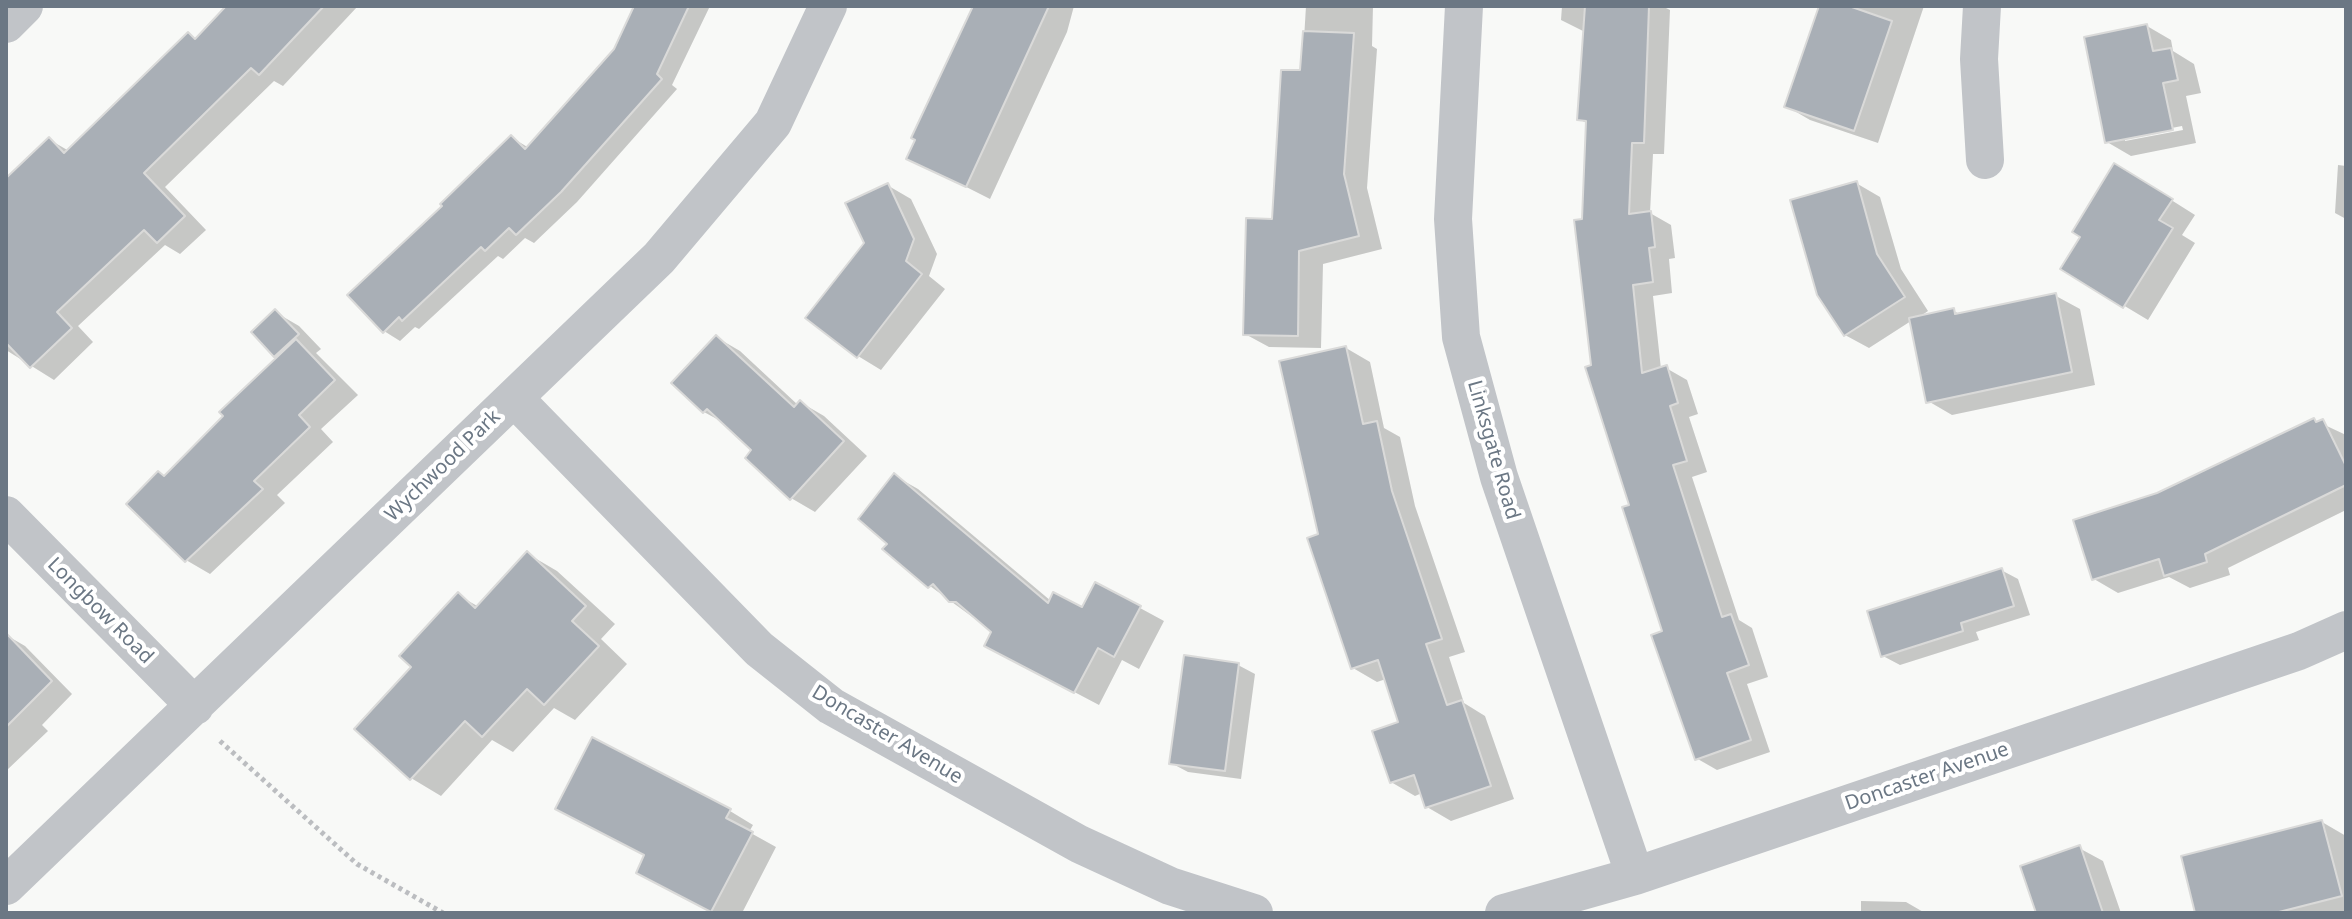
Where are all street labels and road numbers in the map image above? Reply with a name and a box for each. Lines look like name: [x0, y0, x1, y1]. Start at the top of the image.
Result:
street label: Linksgate Road: [1462, 378, 1524, 522]
street label: Wychwood Park: [381, 405, 505, 527]
street label: Longbow Road: [42, 553, 158, 669]
street label: Doncaster Avenue: [807, 681, 967, 789]
street label: Doncaster Avenue: [1842, 738, 2012, 816]

